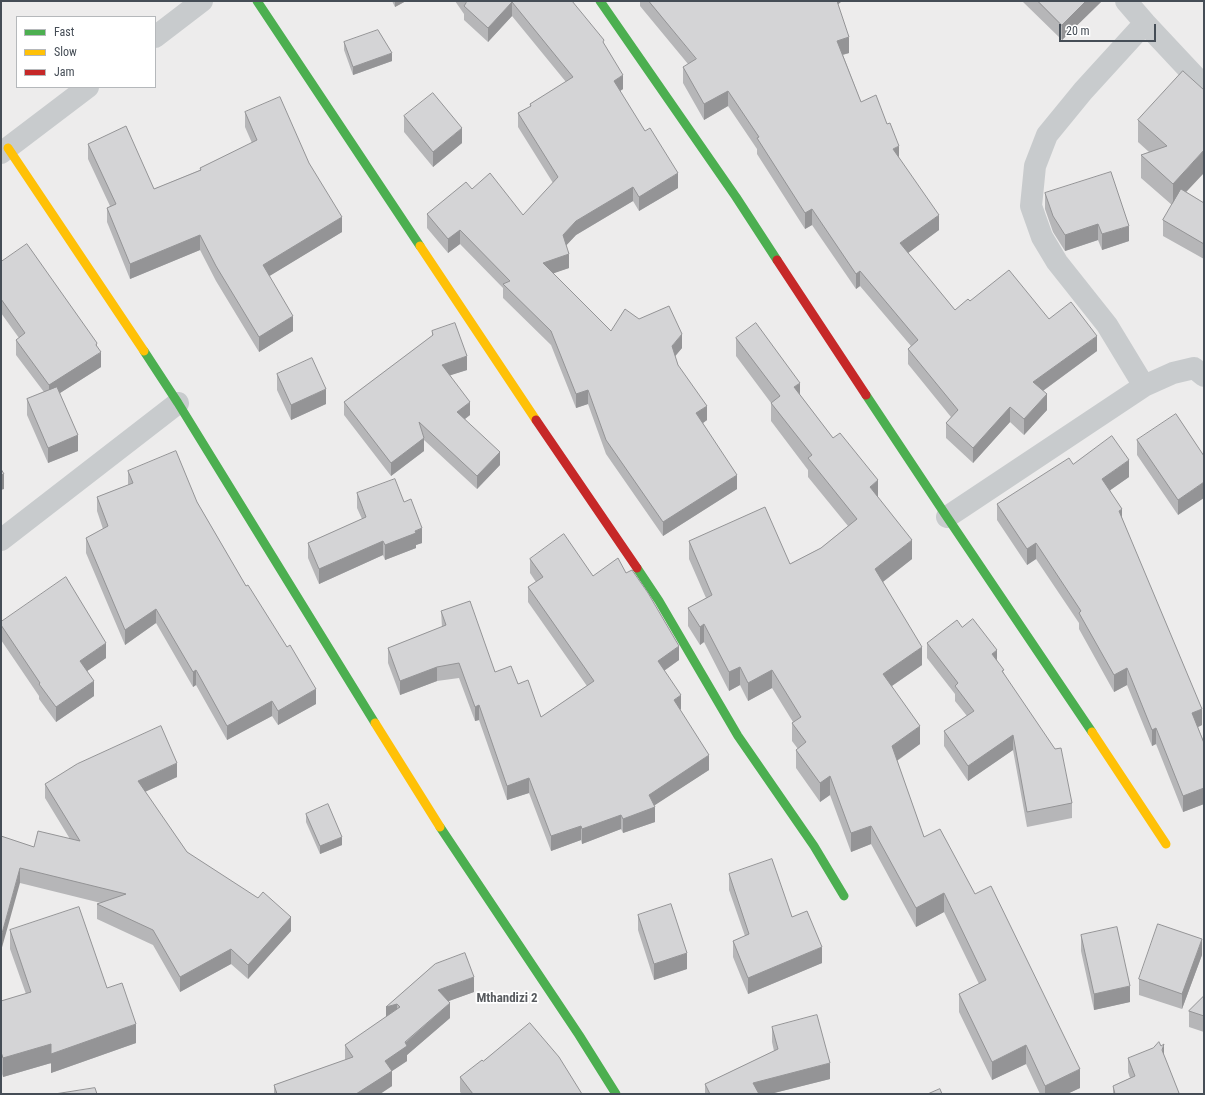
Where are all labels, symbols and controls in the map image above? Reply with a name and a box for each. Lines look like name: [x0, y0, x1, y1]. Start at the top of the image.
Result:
legend: [16, 16, 156, 88]
scale bar: [1061, 16, 1158, 42]
text: 20 m: [1066, 24, 1090, 38]
text: Fast: [54, 25, 74, 39]
text: Slow: [54, 45, 77, 59]
text: Jam: [54, 65, 75, 79]
district label: Mthandizi 2: [476, 991, 538, 1007]

